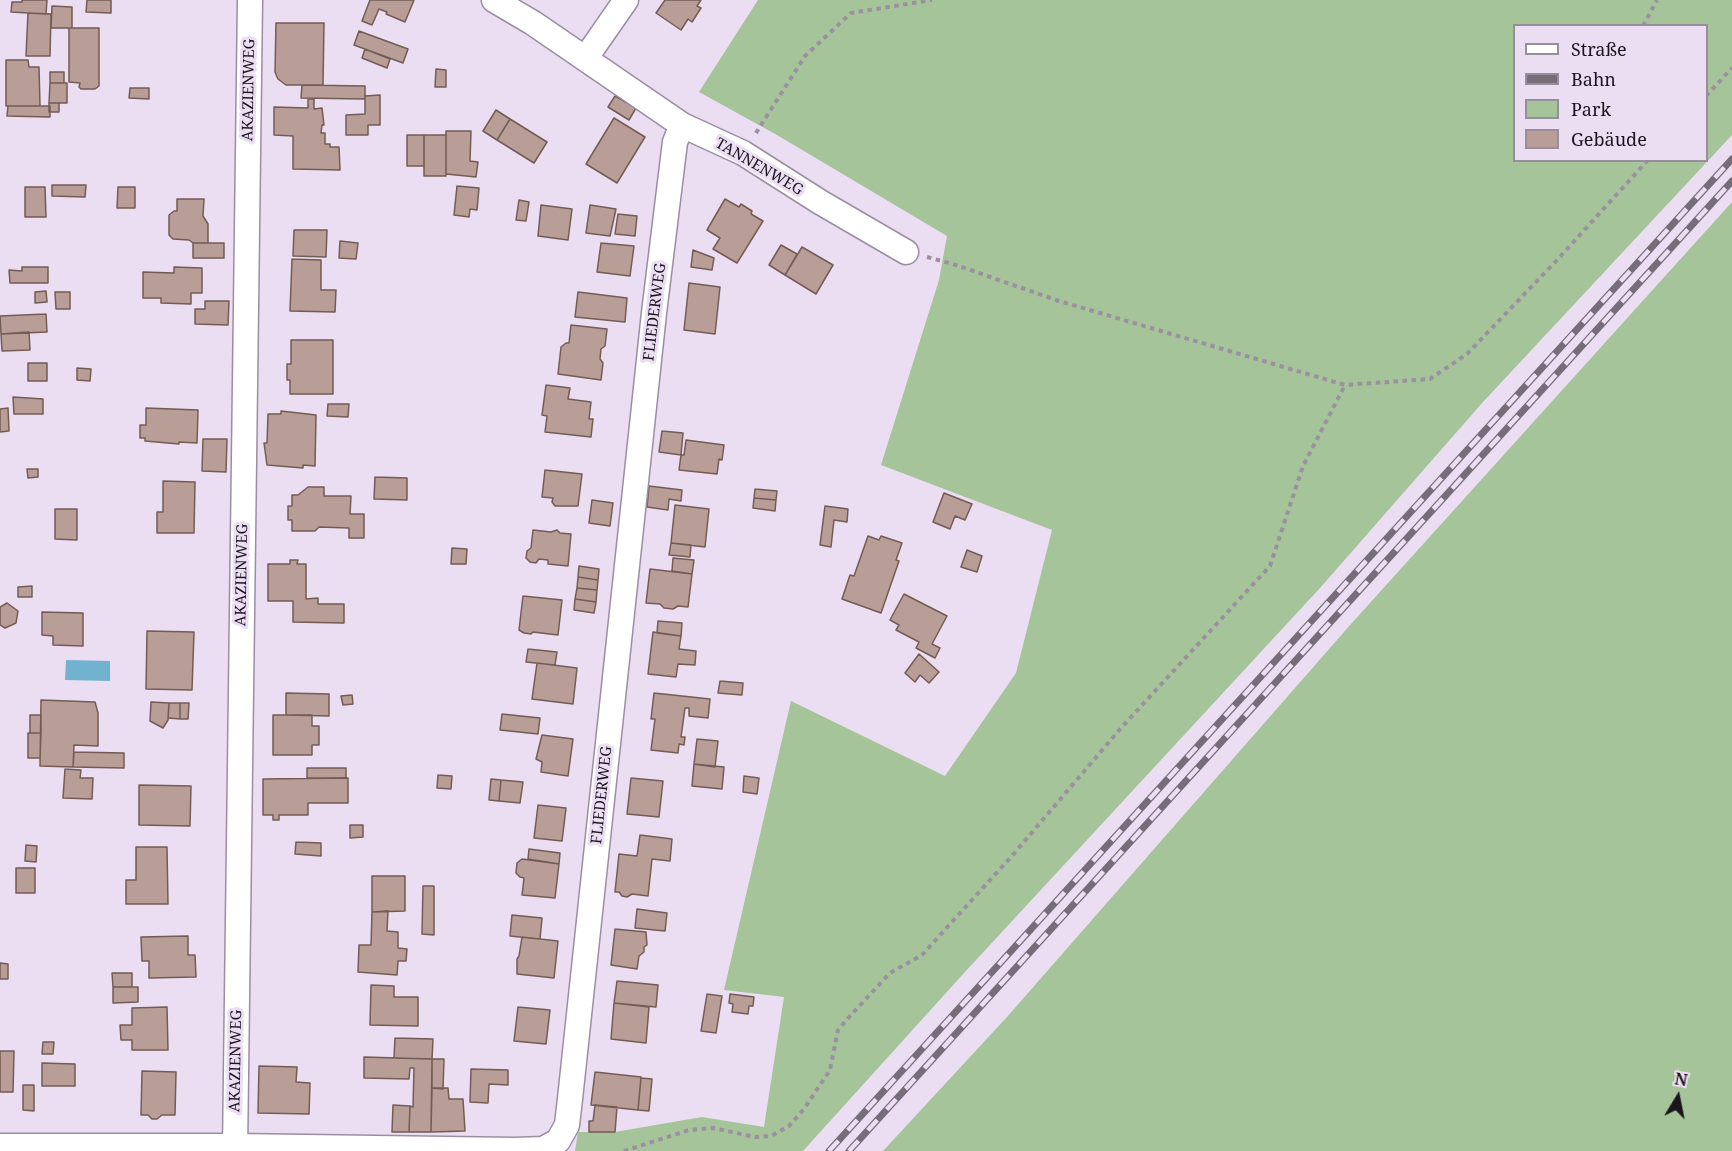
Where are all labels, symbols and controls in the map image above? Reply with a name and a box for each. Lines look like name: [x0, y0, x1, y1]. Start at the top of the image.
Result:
legend: [1513, 24, 1708, 162]
text: Straße: [1571, 37, 1627, 61]
street label: AKAZIENWEG: [239, 39, 259, 141]
text: Bahn: [1571, 67, 1616, 91]
text: Park: [1571, 97, 1611, 121]
text: Gebäude: [1571, 127, 1647, 151]
street label: TANNENWEG: [712, 135, 806, 199]
street label: FLIEDERWEG: [640, 262, 670, 362]
street label: AKAZIENWEG: [232, 524, 252, 626]
street label: FLIEDERWEG: [588, 745, 616, 845]
street label: AKAZIENWEG: [226, 1010, 246, 1112]
north arrow: [1648, 1067, 1708, 1127]
text: N: [1673, 1067, 1689, 1091]

